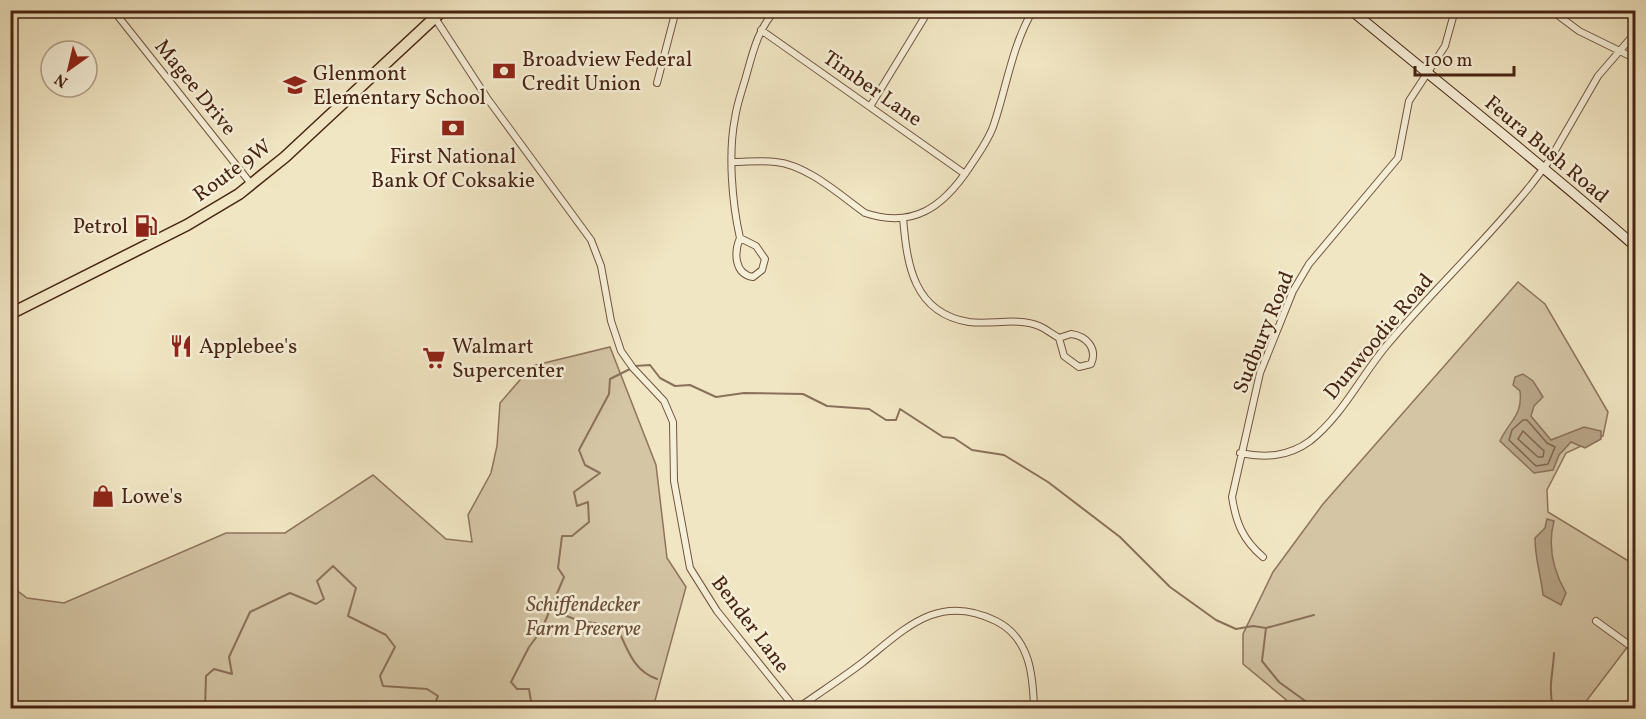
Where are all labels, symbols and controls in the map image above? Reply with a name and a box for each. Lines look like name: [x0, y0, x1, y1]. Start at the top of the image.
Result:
street label: Magee Drive: [147, 34, 243, 142]
north arrow: [39, 39, 99, 99]
scale bar: [1415, 39, 1514, 77]
street label: Timber Lane: [817, 44, 928, 134]
place label: Broadview Federal Credit Union: [522, 46, 692, 99]
text: 100 m: [1424, 49, 1473, 74]
bank icon: Broadview Federal Credit Union: [491, 58, 517, 84]
place label: Glenmont Elementary School: [313, 60, 486, 113]
text: N: [50, 67, 73, 92]
school or university icon: Glenmont Elementary School: [282, 72, 308, 98]
street label: Feura Bush Road: [1478, 90, 1614, 211]
bank icon: First National Bank Of Coksakie: [440, 115, 466, 141]
street label: Route 9W: [188, 133, 278, 209]
place label: First National Bank Of Coksakie: [371, 143, 535, 196]
place label: Petrol: [73, 213, 128, 242]
fuel station icon: Petrol: [133, 213, 159, 239]
street label: Sudbury Road: [1227, 267, 1302, 398]
street label: Dunwoodie Road: [1318, 268, 1441, 406]
restaurant icon: Applebee's: [168, 333, 194, 359]
place label: Applebee's: [199, 333, 297, 362]
place label: Walmart Supercenter: [452, 333, 564, 386]
supermarket icon: Walmart Supercenter: [421, 345, 447, 371]
shop icon: Lowe's: [90, 483, 116, 509]
place label: Lowe's: [121, 483, 182, 512]
street label: Bender Lane: [704, 570, 796, 680]
park label: Schiffendecker Farm Preserve: [525, 591, 641, 644]

